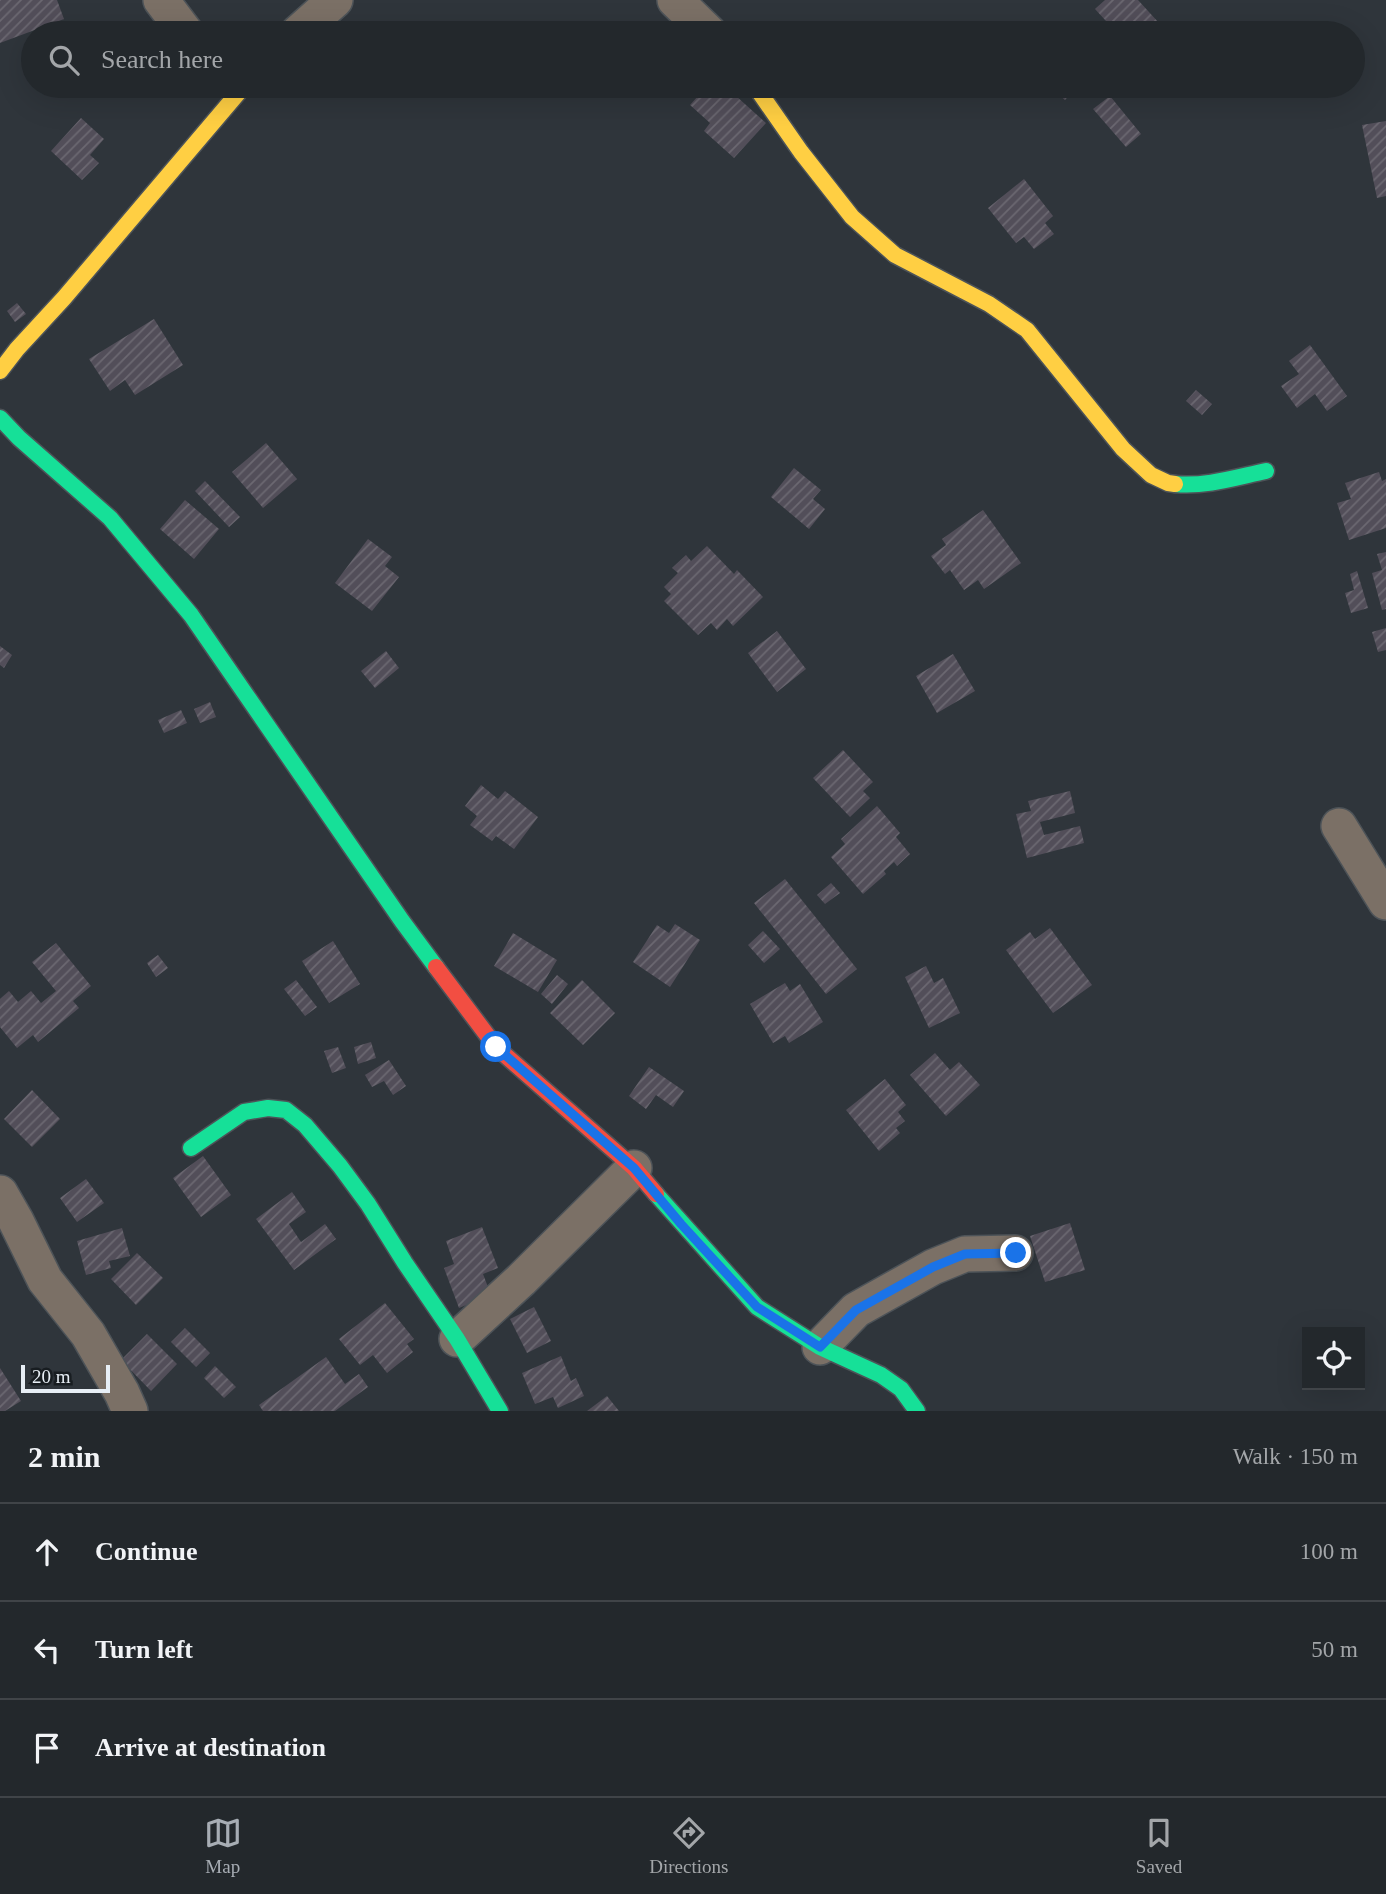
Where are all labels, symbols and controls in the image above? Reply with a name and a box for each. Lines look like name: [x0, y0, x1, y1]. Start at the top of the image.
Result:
search box: [21, 21, 1365, 98]
icon: search: [45, 41, 83, 79]
text: Search here: [101, 45, 223, 74]
route start: [480, 1031, 511, 1062]
route end: [1000, 1237, 1031, 1268]
map controls: [1302, 1327, 1365, 1390]
button: locate: [1302, 1327, 1365, 1390]
scale bar: [21, 1362, 110, 1394]
text: 20 m: [32, 1366, 71, 1387]
text: 2 min: [28, 1440, 101, 1473]
text: Walk · 150 m: [1233, 1444, 1358, 1469]
icon: ahead: [28, 1533, 66, 1571]
text: Continue: [95, 1537, 198, 1566]
text: 100 m: [1300, 1539, 1358, 1564]
icon: left: [28, 1631, 66, 1669]
text: Turn left: [95, 1635, 193, 1664]
text: 50 m: [1311, 1637, 1358, 1662]
icon: arrive: [28, 1729, 66, 1767]
text: Arrive at destination: [95, 1733, 326, 1762]
tab: Map: [204, 1814, 242, 1878]
tab: Directions: [649, 1814, 728, 1878]
tab: Saved: [1136, 1814, 1182, 1878]

